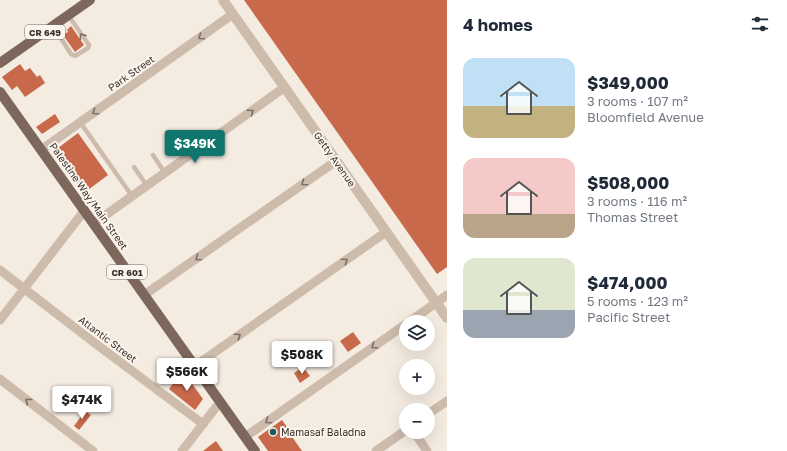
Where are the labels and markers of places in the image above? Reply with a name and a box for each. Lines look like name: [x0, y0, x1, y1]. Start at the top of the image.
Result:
pin: $349K: [167, 130, 223, 164]
pin: $508K: [274, 341, 330, 375]
pin: $566K: [159, 358, 215, 392]
pin: $474K: [54, 386, 110, 420]
place label: Mamasaf Baladna: [281, 426, 366, 438]
marker: Mamasaf Baladna: [268, 427, 278, 437]

